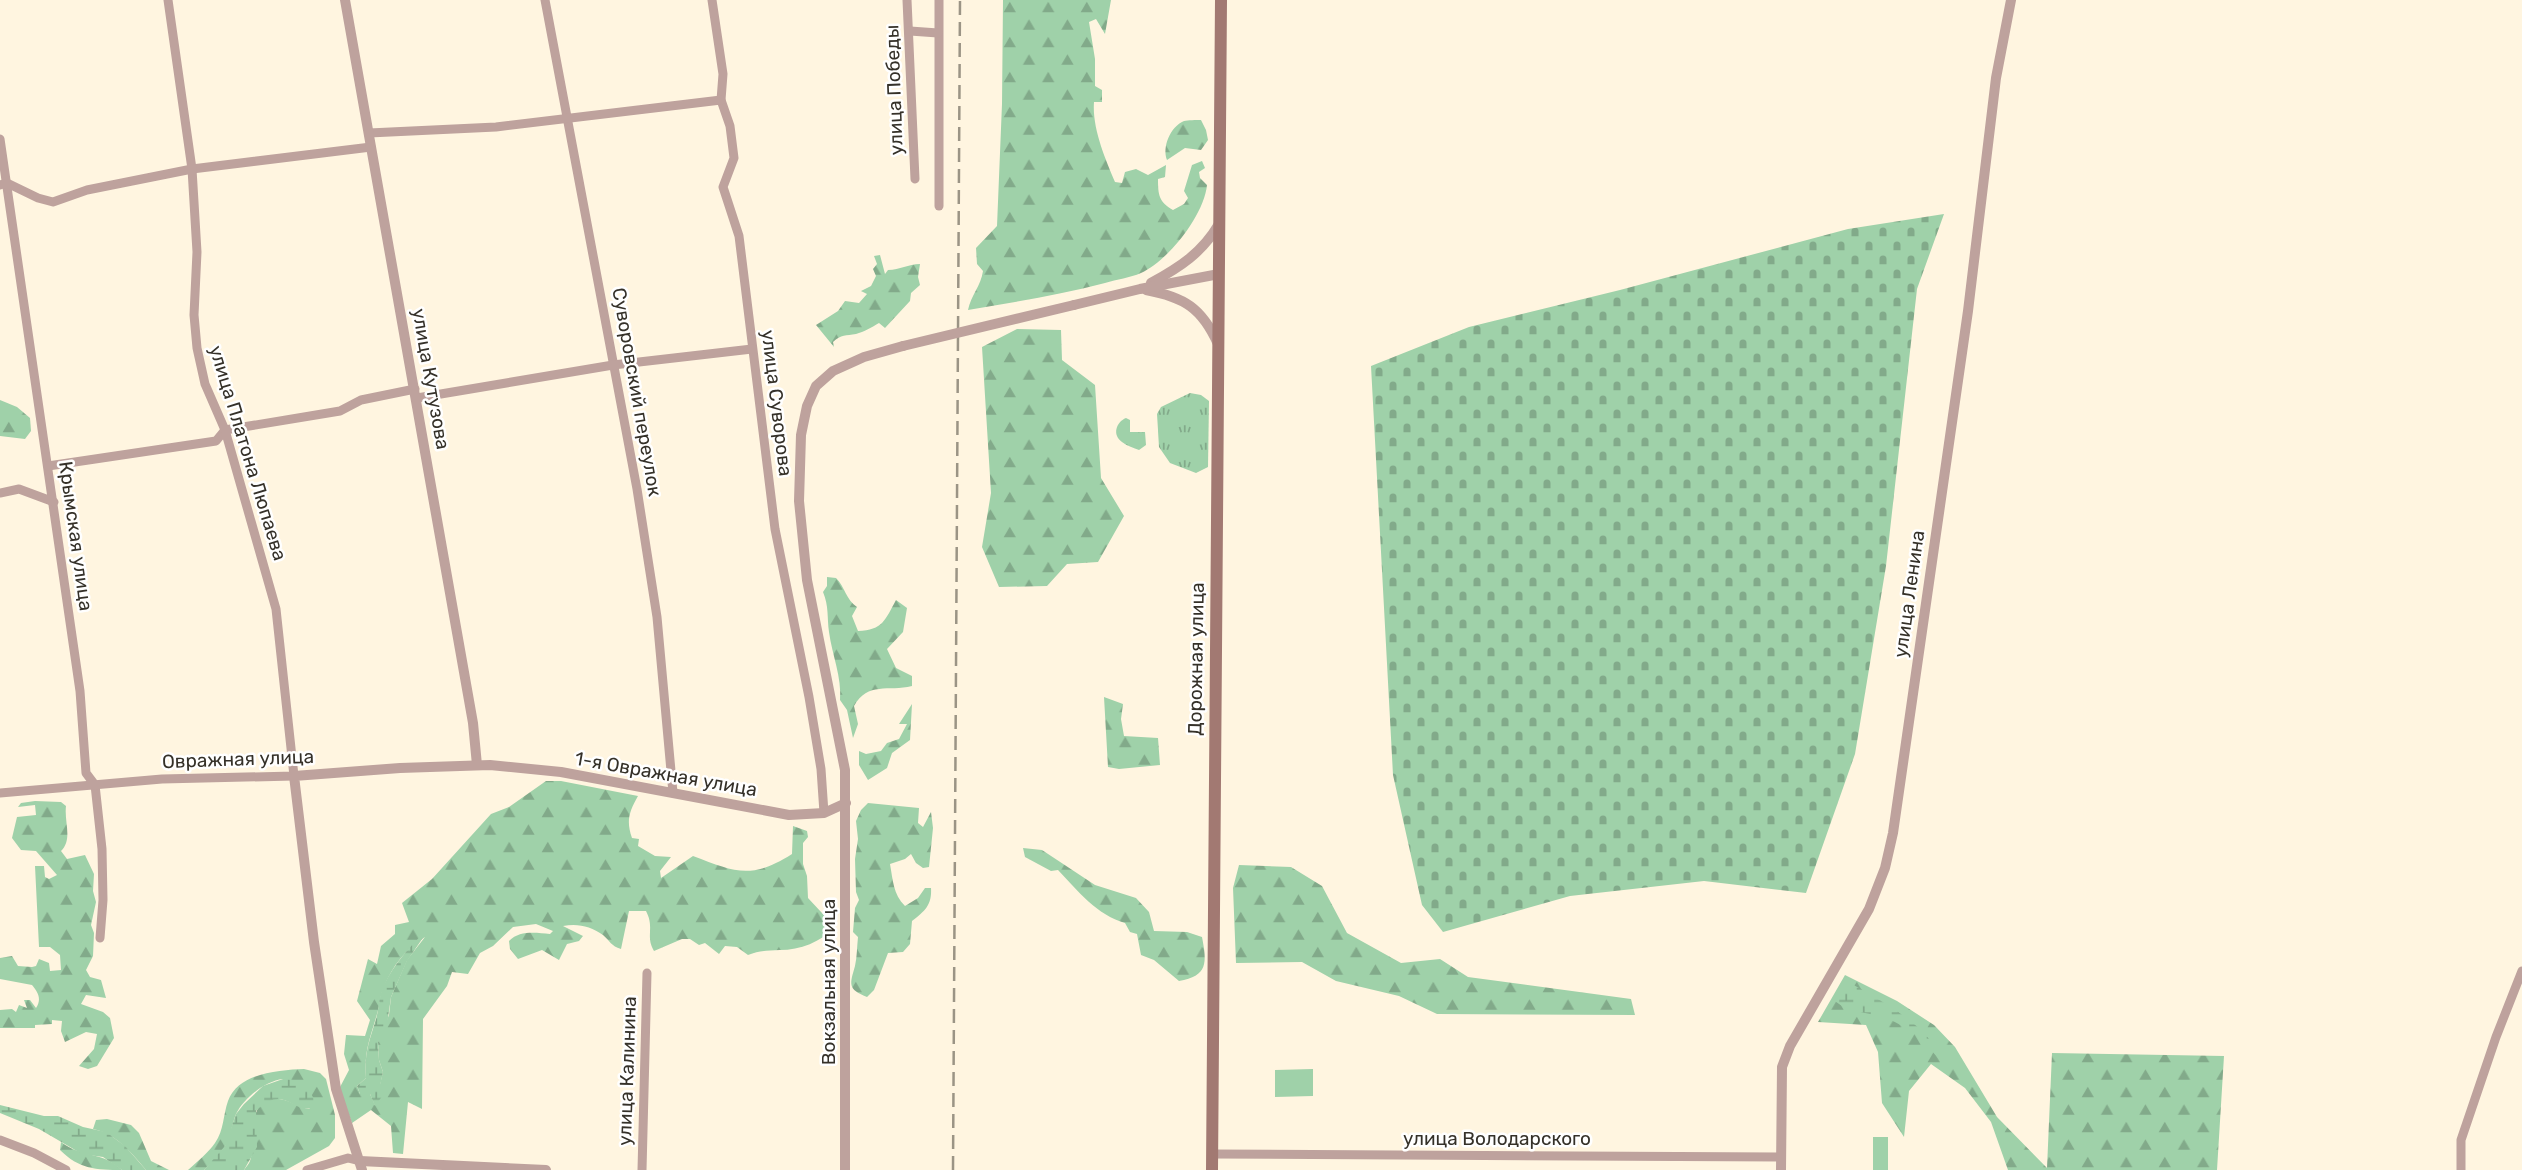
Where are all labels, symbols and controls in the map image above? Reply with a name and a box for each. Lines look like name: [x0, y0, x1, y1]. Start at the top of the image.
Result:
street label: улица Победы: [880, 24, 908, 156]
street label: Суворовский переулок: [607, 286, 667, 498]
street label: улица Кутузова: [407, 307, 455, 451]
street label: улица Суворова: [757, 328, 797, 478]
street label: улица Платона Люпаева: [204, 343, 292, 563]
street label: Крымская улица: [54, 460, 98, 612]
street label: улица Ленина: [1889, 529, 1929, 659]
street label: Дорожная улица: [1183, 582, 1209, 736]
street label: Овражная улица: [162, 745, 314, 773]
street label: 1-я Овражная улица: [573, 747, 759, 801]
street label: Вокзальная улица: [817, 899, 840, 1065]
street label: улица Калинина: [613, 996, 641, 1146]
street label: улица Володарского: [1403, 1127, 1591, 1150]

